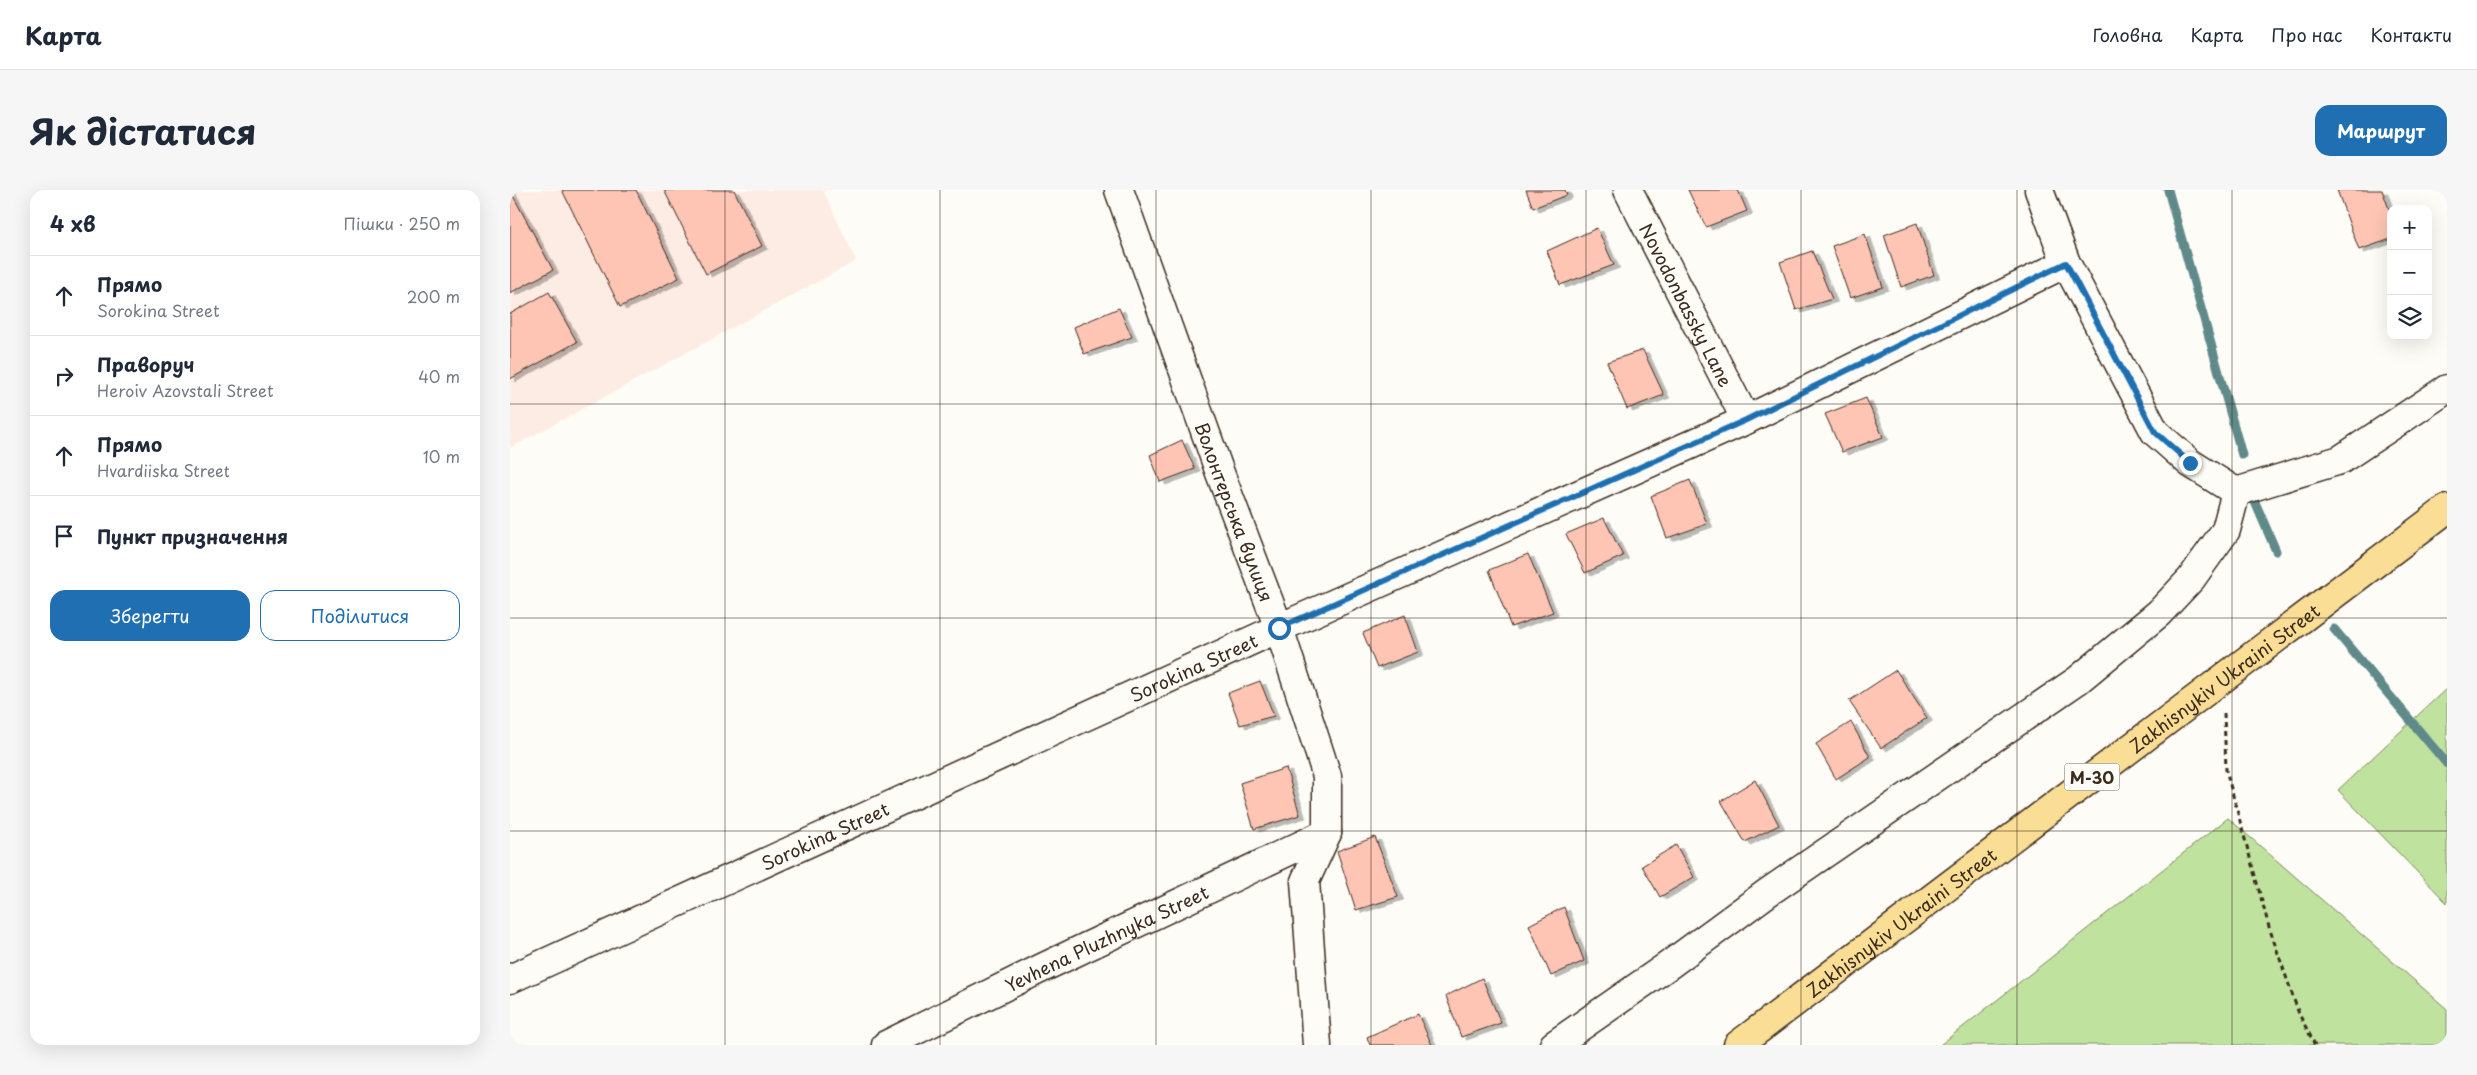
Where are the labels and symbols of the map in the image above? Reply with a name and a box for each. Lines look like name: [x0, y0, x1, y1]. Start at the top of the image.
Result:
street label: Novodonbassky Lane: [1634, 218, 1740, 391]
street label: Волонтерська вулиця: [1189, 418, 1281, 605]
route end: [2179, 452, 2202, 475]
street label: Zakhisnykiv Ukraini Street: [2123, 597, 2325, 759]
route start: [1268, 617, 1291, 640]
street label: Sorokina Street: [1125, 626, 1262, 708]
road number: М-30: [2064, 764, 2120, 790]
street label: Sorokina Street: [756, 794, 893, 876]
street label: Zakhisnykiv Ukraini Street: [1800, 841, 2002, 1003]
street label: Yevhena Pluzhnyka Street: [1000, 878, 1213, 998]

